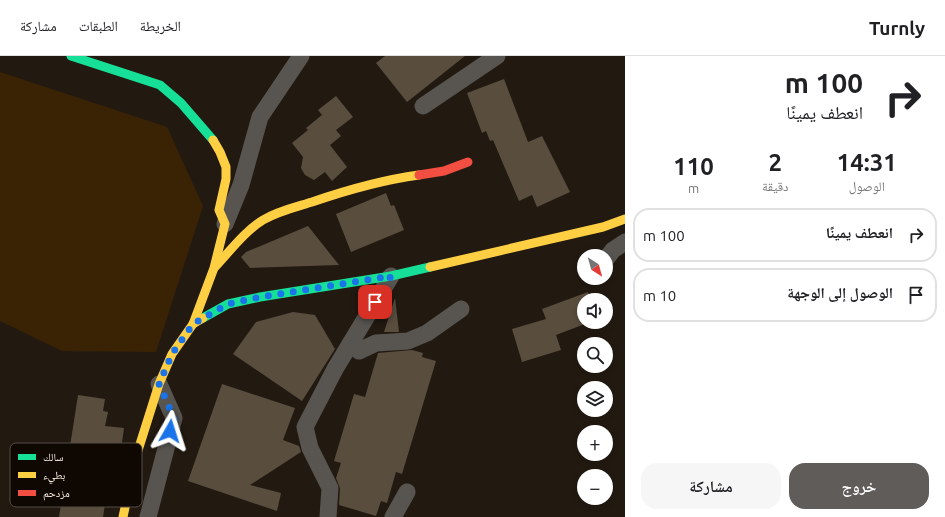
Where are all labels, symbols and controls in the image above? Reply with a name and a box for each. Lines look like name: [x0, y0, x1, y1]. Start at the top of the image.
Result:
text: Turnly: [869, 17, 925, 39]
text: مشاركة: [20, 18, 57, 34]
text: الطبقات: [79, 18, 118, 34]
text: الخريطة: [140, 18, 181, 34]
text: 100 m: [785, 67, 863, 98]
icon: right: [877, 72, 929, 124]
text: انعطف يمينًا: [786, 102, 863, 122]
text: 2: [769, 149, 782, 176]
text: 14:31: [837, 149, 897, 176]
text: 110: [673, 153, 714, 180]
text: دقيقة: [762, 179, 789, 193]
text: الوصول: [849, 179, 885, 193]
text: m: [688, 181, 699, 195]
text: انعطف يمينًا: [826, 224, 893, 241]
icon: right: [905, 224, 927, 246]
text: 100 m: [643, 227, 685, 244]
north arrow: [577, 249, 613, 285]
map controls: [577, 249, 613, 505]
text: الوصول إلى الوجهة: [787, 284, 893, 301]
icon: arrive: [905, 284, 927, 306]
pin: [358, 285, 392, 319]
text: 10 m: [643, 287, 676, 304]
icon: arrive: [364, 291, 386, 313]
button: sound: [577, 293, 613, 329]
button: search: [577, 337, 613, 373]
button: layers: [577, 381, 613, 417]
position arrow: [149, 410, 191, 452]
button: +: [577, 425, 613, 461]
legend: [10, 443, 142, 507]
text: سالك: [43, 451, 63, 463]
button: مشاركة: [641, 463, 781, 509]
button: خروج: [789, 463, 929, 509]
text: بطيء: [43, 469, 65, 484]
button: −: [577, 469, 613, 505]
text: مزدحم: [43, 487, 70, 501]

